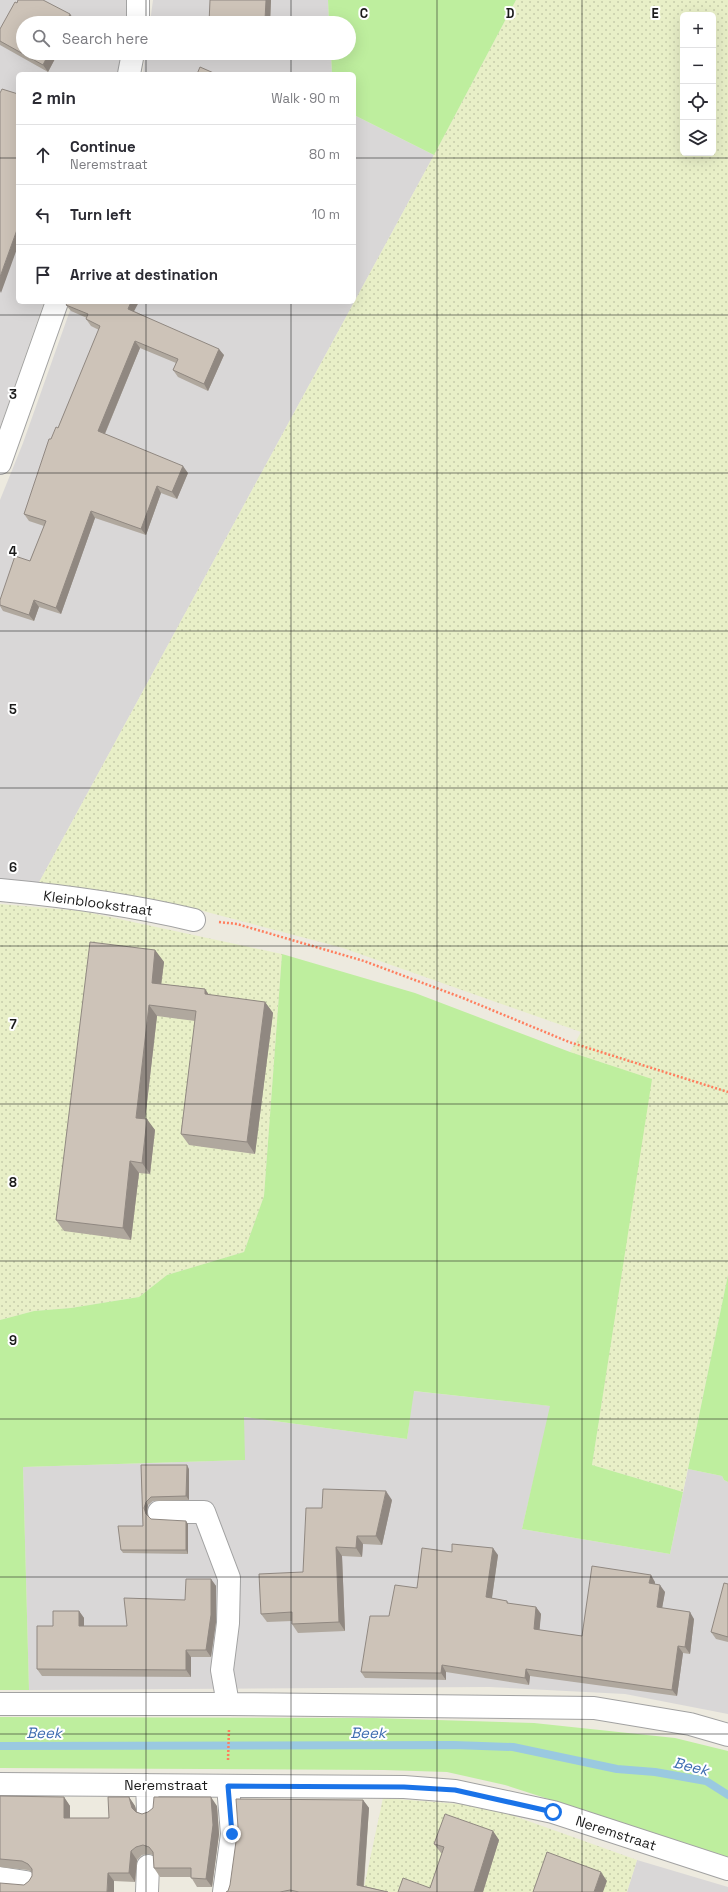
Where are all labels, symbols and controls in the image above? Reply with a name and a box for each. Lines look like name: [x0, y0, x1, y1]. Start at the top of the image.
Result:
text: C: [360, 5, 368, 22]
text: D: [506, 5, 515, 22]
text: E: [651, 5, 659, 22]
map controls: [680, 12, 716, 156]
button: +: [680, 12, 716, 48]
search box: [16, 16, 356, 60]
icon: search: [30, 27, 52, 49]
text: Search here: [62, 29, 148, 48]
button: −: [680, 48, 716, 84]
button: locate: [680, 84, 716, 120]
text: 2 min: [32, 87, 76, 109]
text: Walk · 90 m: [271, 90, 340, 107]
button: layers: [680, 120, 716, 156]
text: Continue: [70, 137, 136, 156]
icon: ahead: [32, 144, 54, 166]
text: 80 m: [309, 146, 340, 163]
text: Neremstraat: [70, 156, 148, 173]
icon: left: [32, 204, 54, 226]
text: Turn left: [70, 205, 132, 224]
text: 10 m: [312, 206, 340, 223]
icon: arrive: [32, 264, 54, 286]
text: Arrive at destination: [70, 265, 218, 284]
text: 3: [9, 386, 17, 403]
text: 4: [9, 543, 17, 560]
text: 5: [9, 701, 17, 718]
text: 6: [9, 859, 17, 876]
street label: Kleinblookstraat: [42, 886, 154, 920]
text: 7: [9, 1016, 17, 1033]
text: 8: [9, 1174, 17, 1191]
text: 9: [9, 1332, 17, 1349]
water label: Beek: [26, 1723, 64, 1742]
water label: Beek: [350, 1723, 388, 1742]
water label: Beek: [671, 1752, 713, 1780]
street label: Neremstraat: [124, 1776, 208, 1794]
route start: [544, 1803, 562, 1821]
street label: Neremstraat: [573, 1812, 659, 1854]
route end: [223, 1825, 241, 1843]

